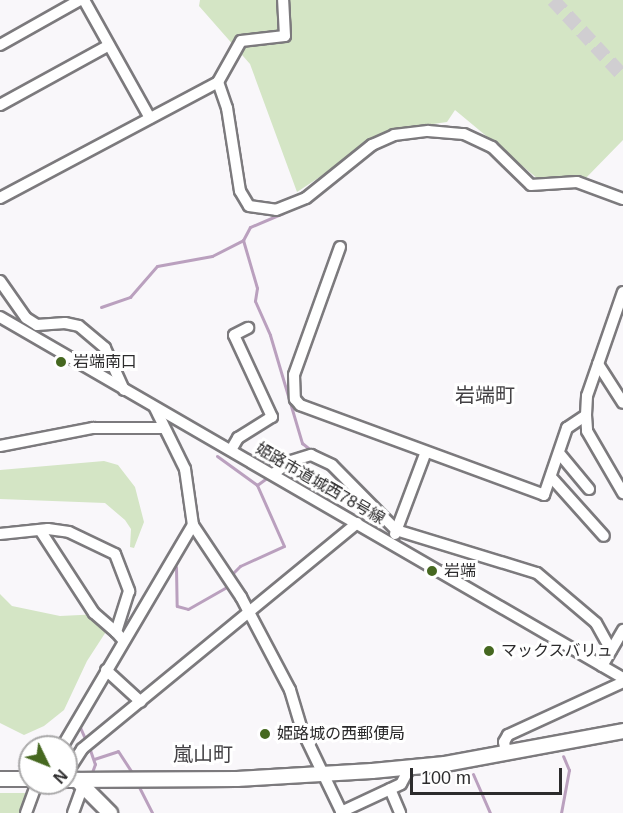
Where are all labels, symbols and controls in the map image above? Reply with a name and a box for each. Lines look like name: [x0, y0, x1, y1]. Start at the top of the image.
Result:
place label: 岩端南口: [73, 352, 137, 372]
marker: 岩端南口: [54, 355, 68, 369]
district label: 岩端町: [455, 383, 515, 407]
street label: 姫路市道城西78号線: [252, 439, 388, 529]
place label: 岩端: [444, 561, 476, 581]
marker: 岩端: [425, 564, 439, 578]
place label: マックスバリュ: [501, 641, 613, 661]
marker: マックスバリュ: [482, 644, 496, 658]
place label: 姫路城の西郵便局: [277, 724, 405, 744]
marker: 姫路城の西郵便局: [258, 727, 272, 741]
north arrow: [18, 735, 78, 795]
district label: 嵐山町: [173, 742, 233, 766]
scale bar: [413, 756, 564, 794]
text: N: [50, 766, 70, 786]
text: 100 m: [421, 768, 471, 788]

